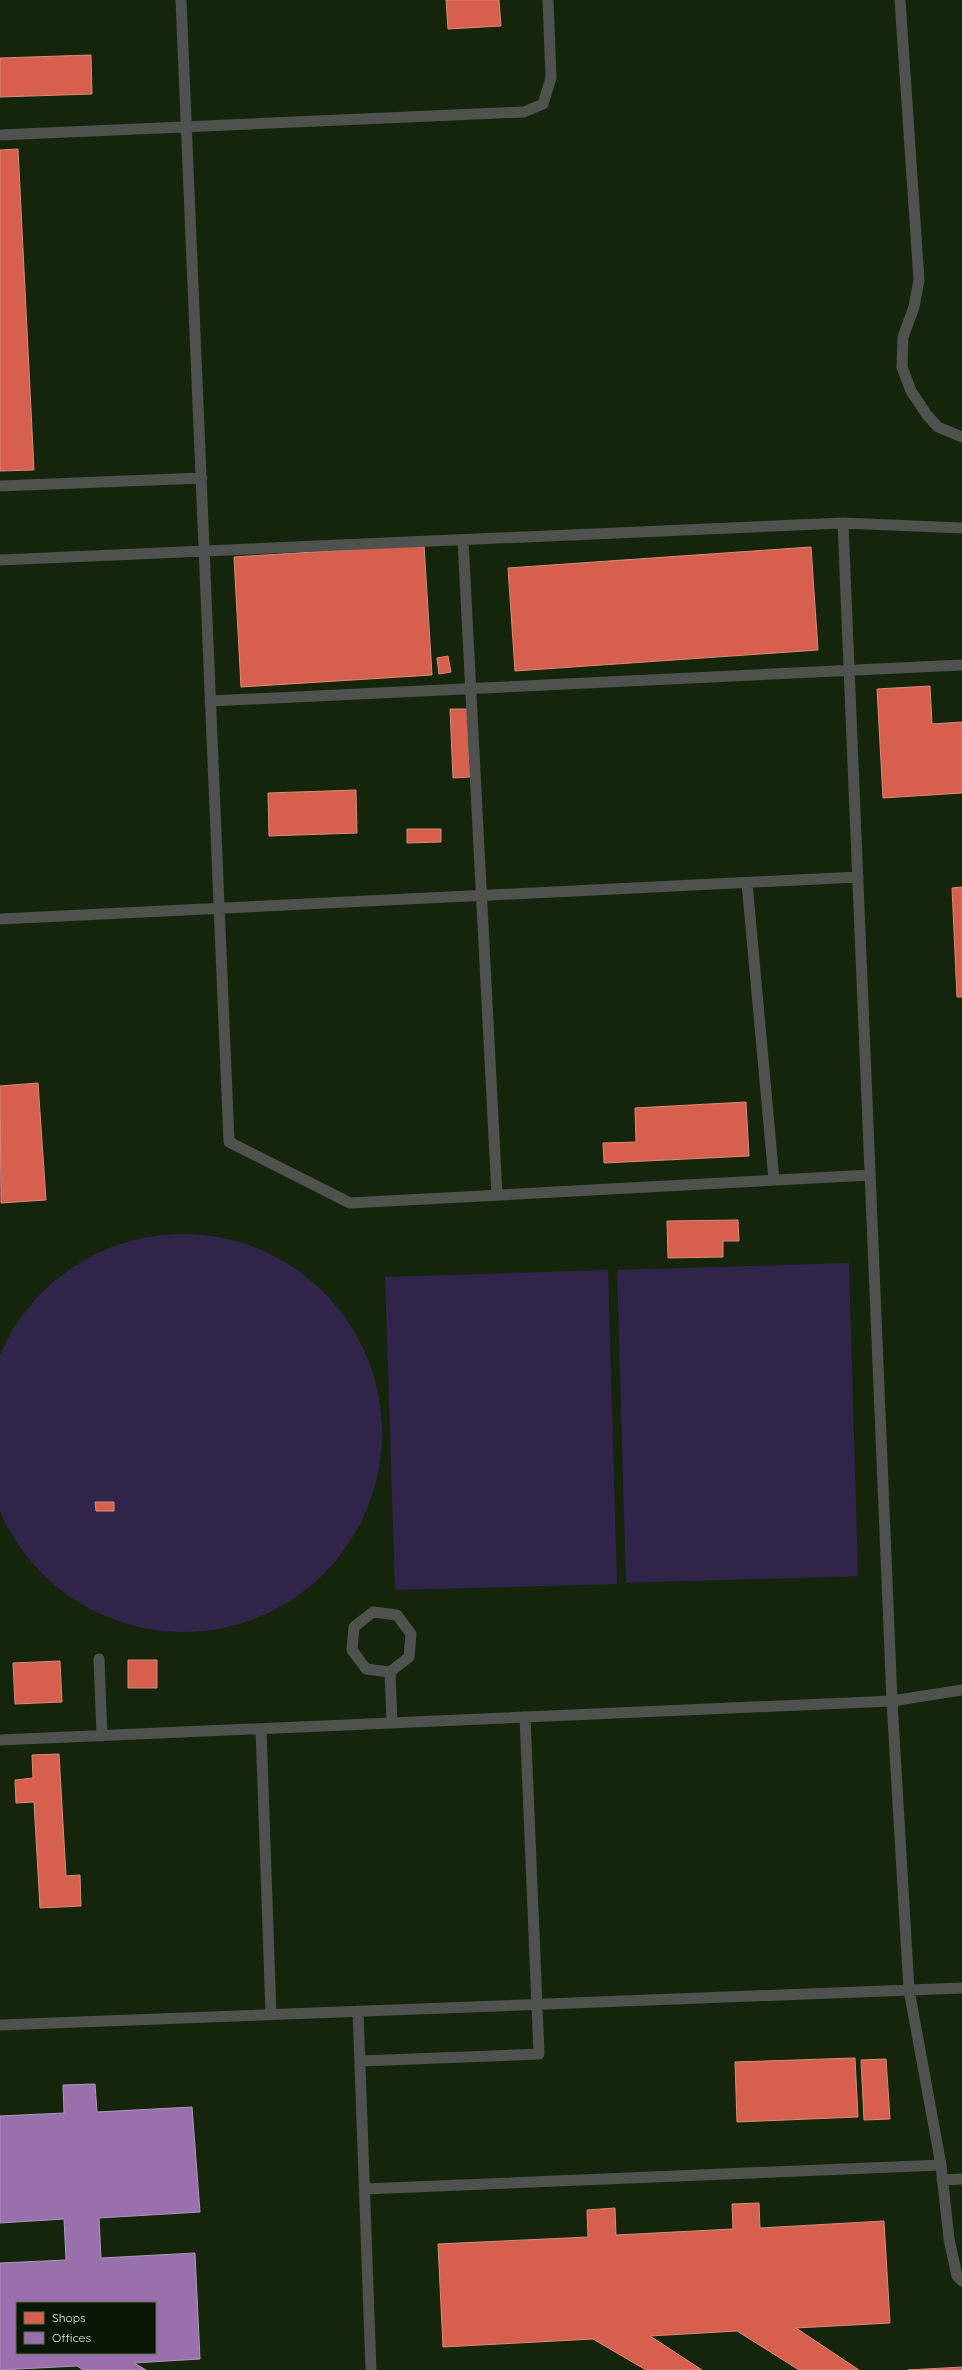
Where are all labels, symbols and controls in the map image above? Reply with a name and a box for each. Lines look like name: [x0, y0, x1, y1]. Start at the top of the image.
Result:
legend: [16, 2302, 156, 2354]
text: Shops: [52, 2310, 86, 2325]
text: Offices: [52, 2330, 91, 2345]

